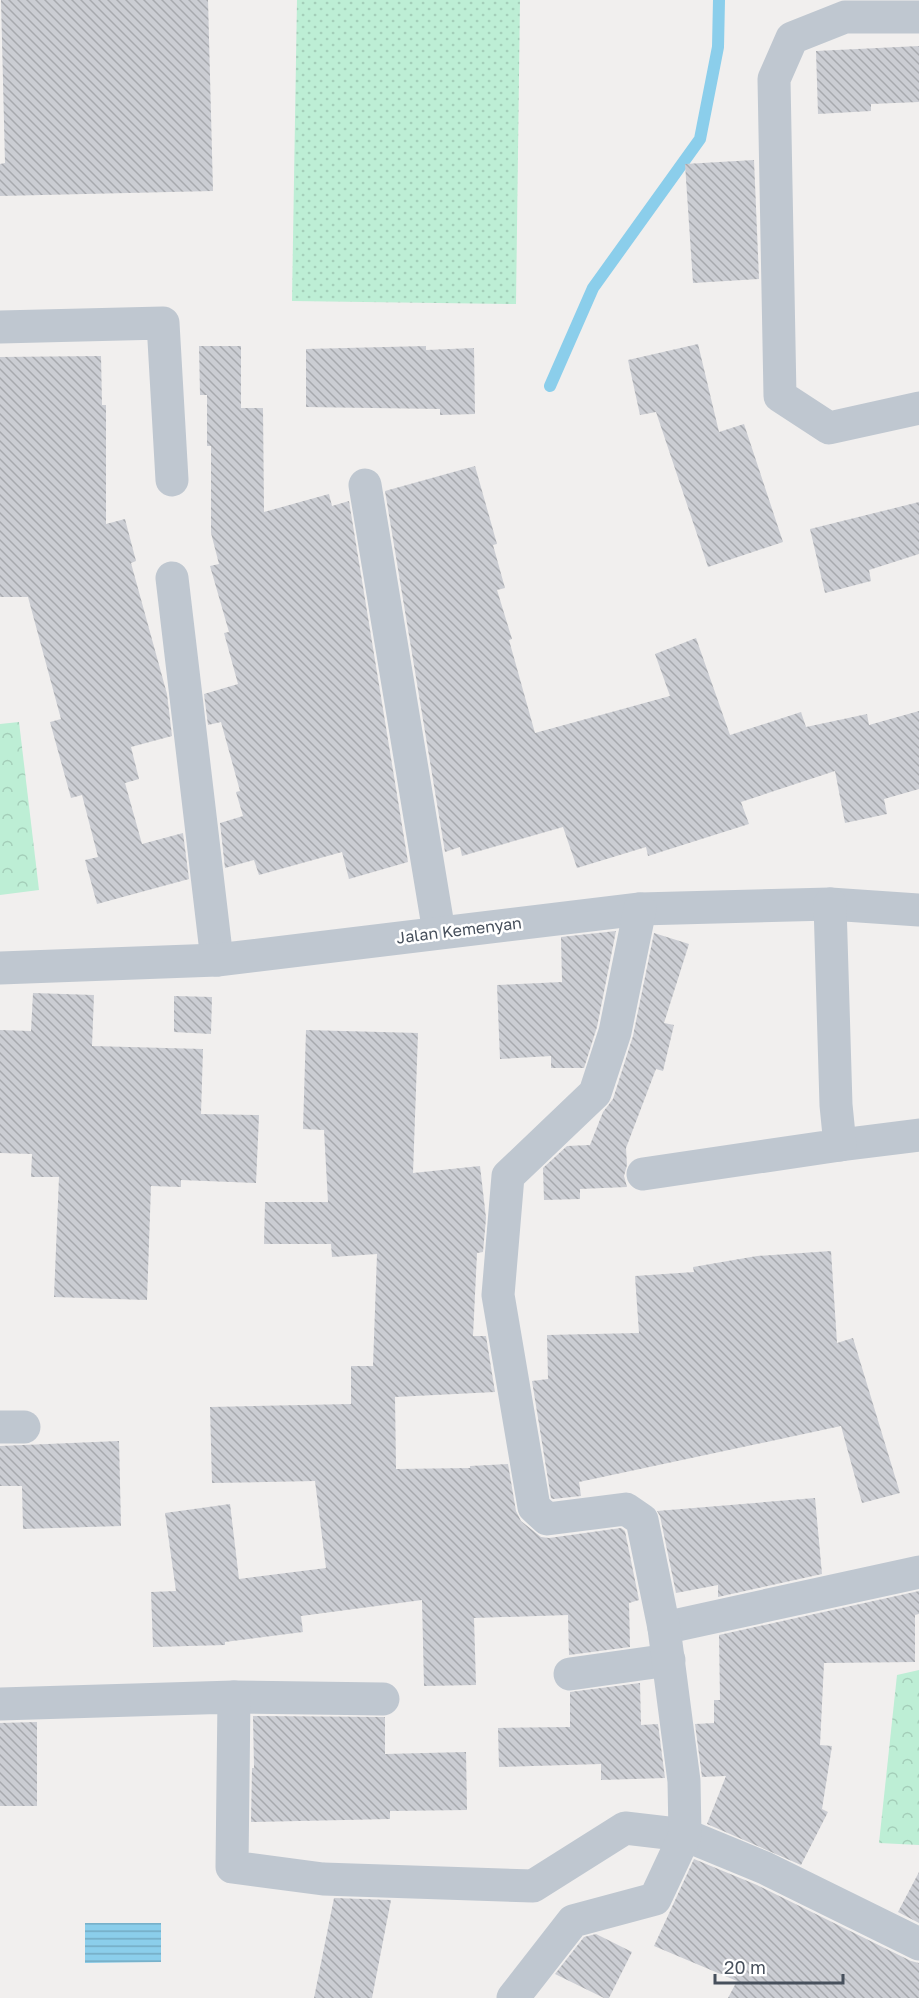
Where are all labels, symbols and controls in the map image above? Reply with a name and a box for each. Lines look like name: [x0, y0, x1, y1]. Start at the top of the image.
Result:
street label: Jalan Kemenyan: [395, 912, 523, 948]
scale bar: [715, 1947, 842, 1985]
text: 20 m: [724, 1956, 766, 1978]

